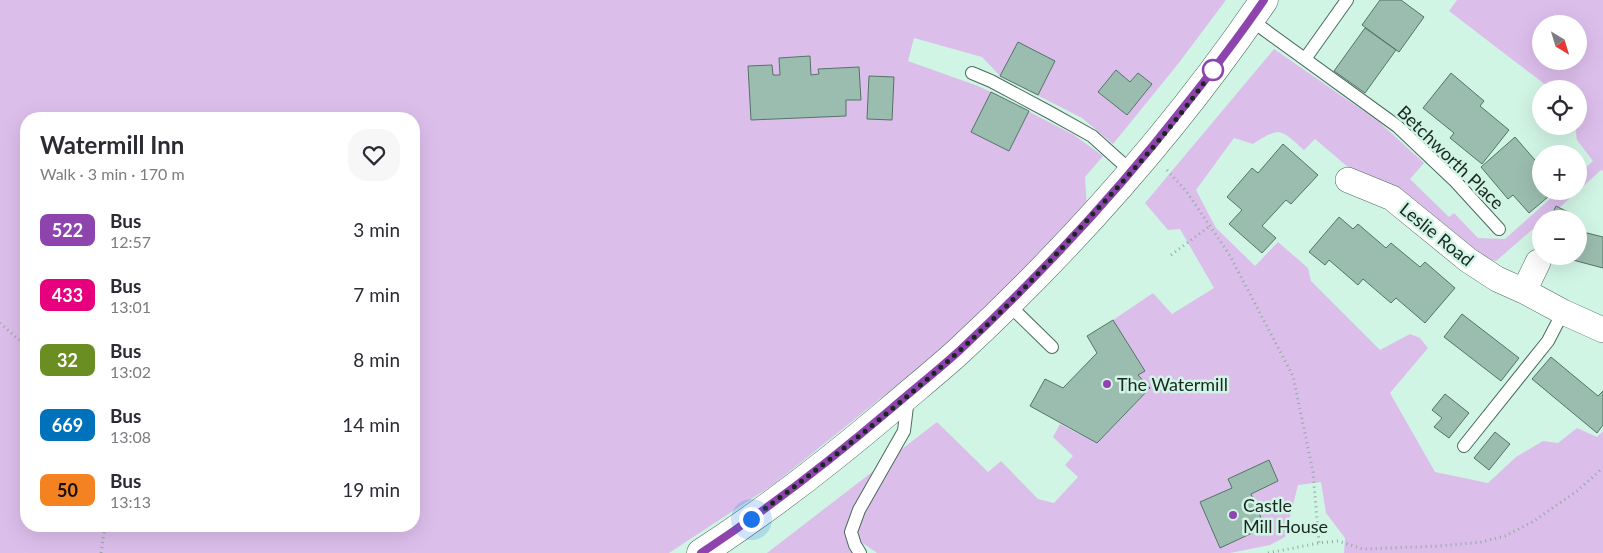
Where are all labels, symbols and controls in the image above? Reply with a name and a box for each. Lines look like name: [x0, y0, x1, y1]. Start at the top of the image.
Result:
north arrow: [1532, 15, 1588, 70]
map controls: [1532, 15, 1587, 265]
unlabelled marker: [1202, 59, 1224, 81]
button: locate: [1532, 80, 1587, 135]
street label: Betchworth Place: [1393, 101, 1509, 213]
button: heart: [348, 129, 400, 181]
text: Watermill Inn: [40, 130, 184, 159]
button: +: [1532, 145, 1587, 200]
text: Walk · 3 min · 170 m: [40, 164, 185, 183]
street label: Leslie Road: [1396, 198, 1478, 270]
text: Bus: [110, 209, 141, 232]
button: −: [1532, 210, 1587, 265]
text: 3 min: [353, 218, 400, 241]
text: 522: [52, 219, 83, 241]
text: 12:57: [110, 232, 151, 251]
text: Bus: [110, 274, 141, 297]
text: 7 min: [353, 283, 400, 306]
text: 433: [52, 284, 83, 306]
text: 13:01: [110, 297, 151, 316]
text: Bus: [110, 339, 141, 362]
text: 8 min: [353, 348, 400, 371]
text: 32: [57, 349, 78, 371]
text: 13:02: [110, 362, 151, 381]
place label: The Watermill: [1117, 373, 1228, 395]
marker: The Watermill: [1101, 378, 1113, 390]
text: Bus: [110, 404, 141, 427]
text: 14 min: [342, 413, 400, 436]
text: 669: [52, 414, 83, 436]
text: 13:08: [110, 427, 151, 446]
text: Bus: [110, 469, 141, 492]
text: 19 min: [342, 478, 400, 501]
text: 50: [57, 479, 78, 501]
text: 13:13: [110, 492, 151, 511]
place label: Castle Mill House: [1243, 494, 1328, 537]
your location: [739, 507, 764, 532]
marker: Castle Mill House: [1227, 509, 1239, 521]

